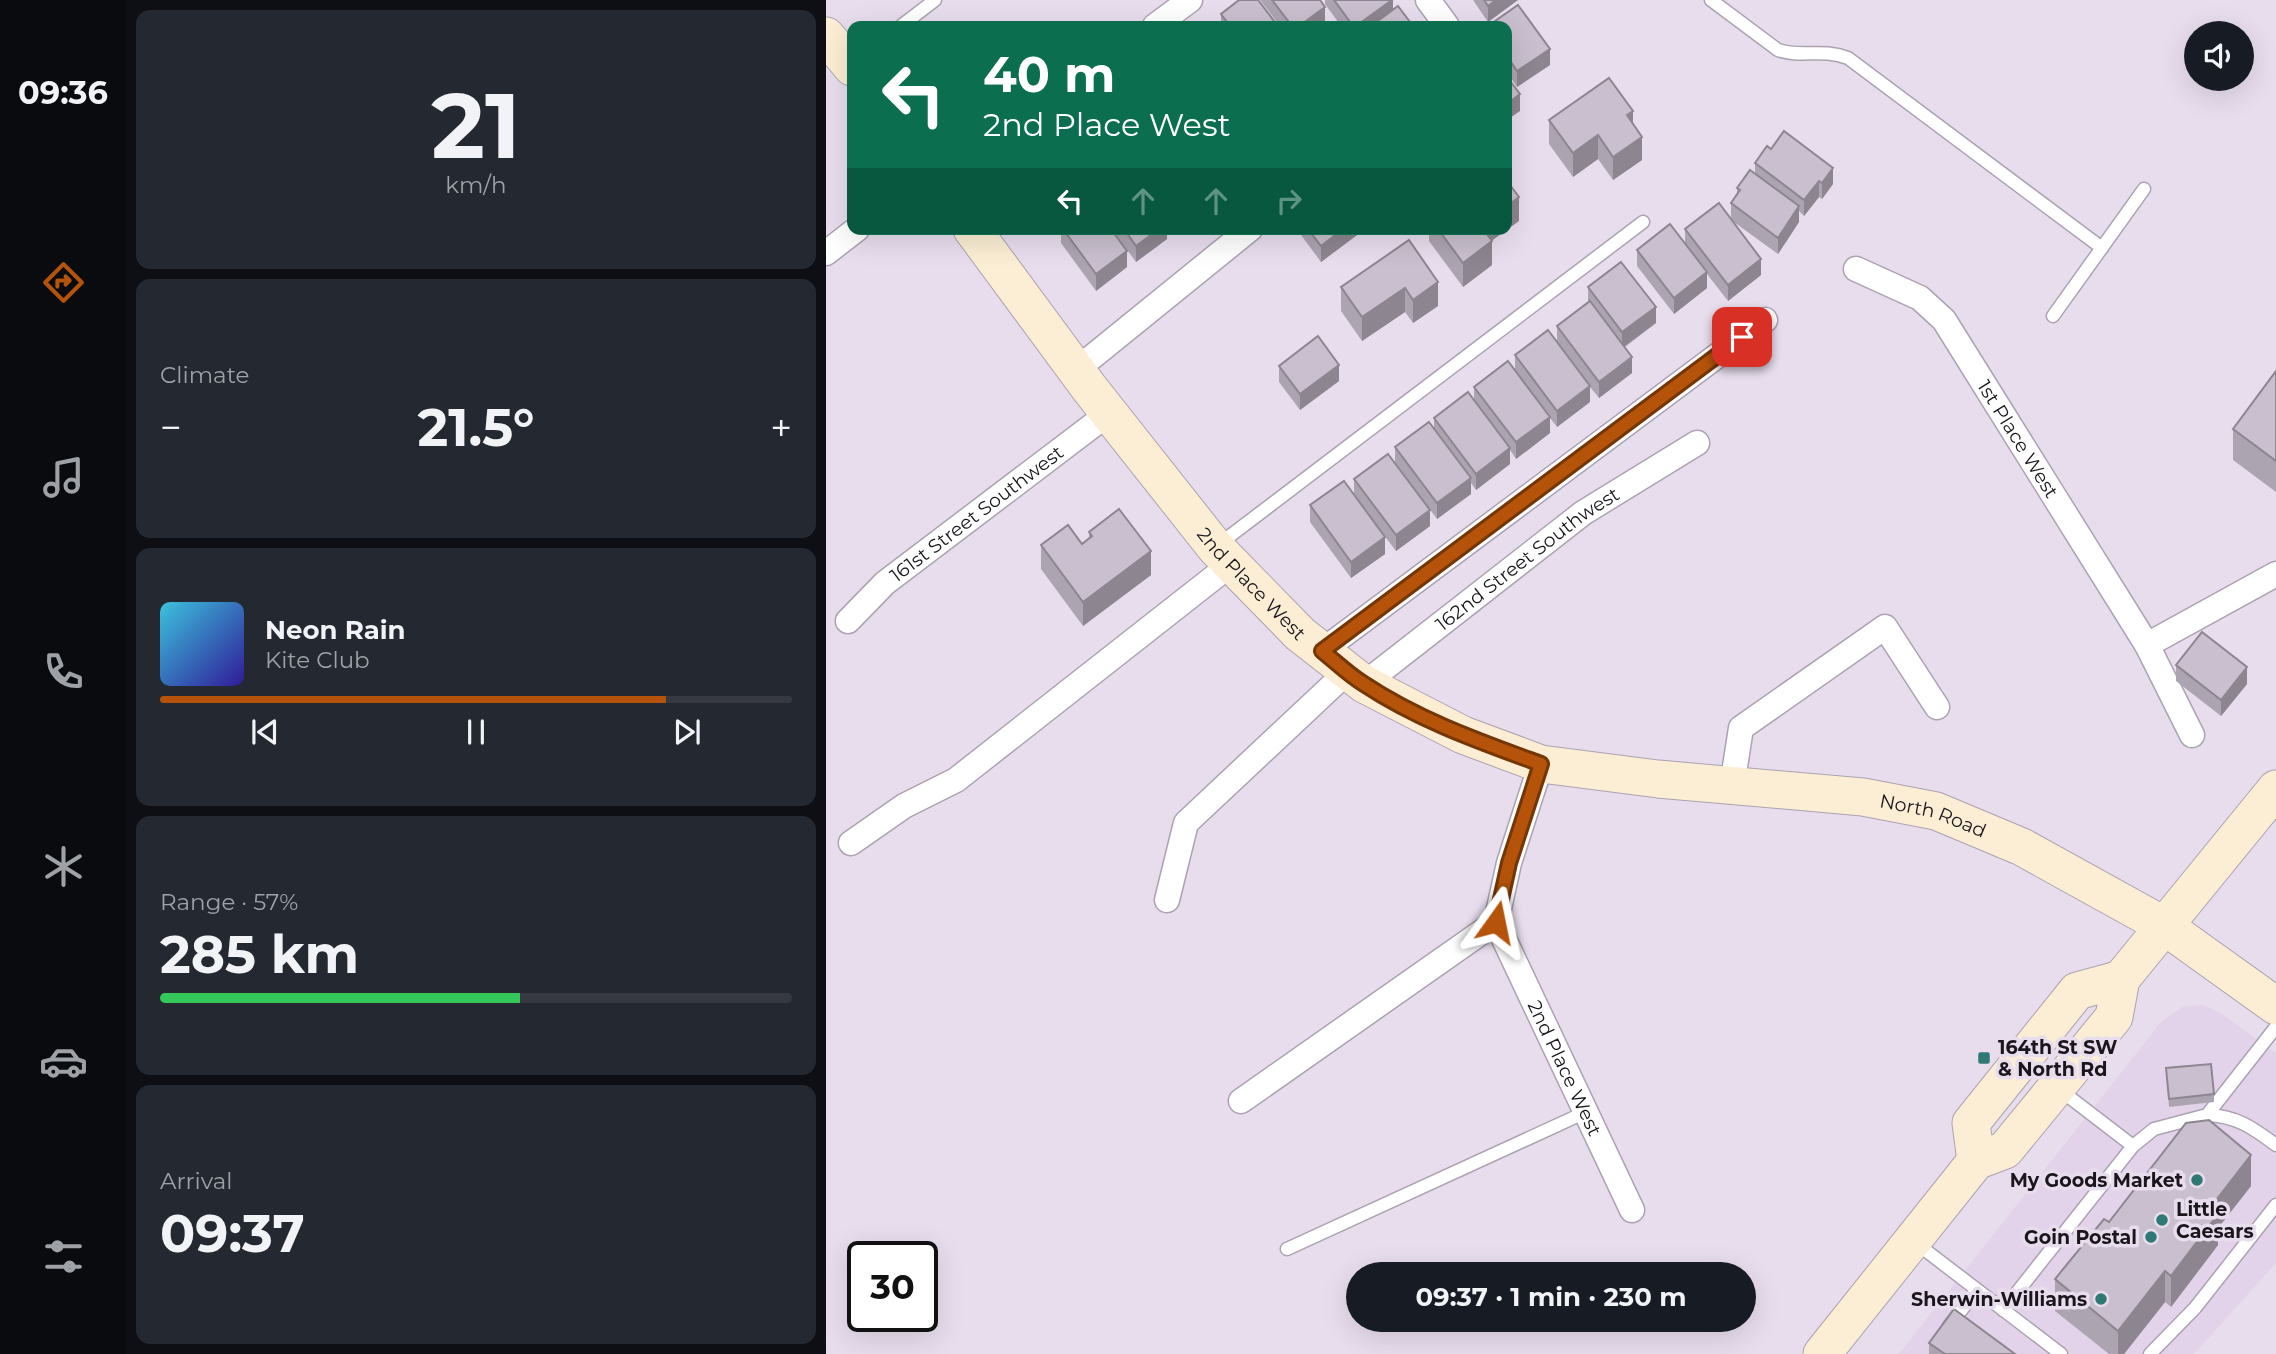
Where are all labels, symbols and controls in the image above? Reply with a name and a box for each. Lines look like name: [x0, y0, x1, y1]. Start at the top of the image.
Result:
map controls: [2184, 21, 2254, 91]
button: sound: [2184, 21, 2254, 91]
text: 40 m: [983, 45, 1115, 104]
icon: left: [868, 49, 959, 140]
text: 21: [431, 70, 521, 181]
text: 09:36: [18, 73, 108, 112]
text: 2nd Place West: [983, 105, 1231, 144]
text: km/h: [445, 171, 507, 199]
icon: left: [1051, 182, 1089, 220]
icon: ahead: [1124, 182, 1162, 220]
icon: ahead: [1197, 182, 1235, 220]
icon: right: [1270, 182, 1308, 220]
icon: directions: [39, 258, 88, 307]
pin: [1712, 307, 1772, 367]
icon: arrive: [1723, 318, 1761, 356]
text: Climate: [160, 361, 249, 389]
street label: 1st Place West: [1972, 376, 2063, 502]
text: 21.5°: [417, 396, 535, 459]
text: −: [160, 404, 182, 451]
text: +: [770, 404, 792, 451]
street label: 161st Street Southwest: [886, 441, 1068, 587]
icon: music: [39, 453, 88, 502]
street label: 162nd Street Southwest: [1431, 482, 1624, 636]
street label: 2nd Place West: [1192, 523, 1311, 645]
text: Neon Rain: [265, 614, 406, 646]
text: Kite Club: [265, 646, 370, 674]
icon: phone: [39, 647, 88, 696]
icon: previous: [246, 713, 284, 751]
icon: pause: [457, 713, 495, 751]
icon: next: [668, 713, 706, 751]
street label: North Road: [1878, 789, 1990, 843]
icon: climate: [39, 842, 88, 891]
position arrow: [1459, 885, 1533, 959]
text: Range · 57%: [160, 888, 298, 916]
text: 285 km: [160, 923, 359, 986]
street label: 2nd Place West: [1523, 997, 1606, 1140]
place label: 164th St SW & North Rd: [1998, 1036, 2117, 1081]
icon: car: [39, 1037, 88, 1086]
marker: 164th St SW & North Rd: [1976, 1050, 1992, 1066]
text: Arrival: [160, 1167, 233, 1195]
place label: My Goods Market: [2010, 1169, 2183, 1192]
marker: My Goods Market: [2189, 1172, 2205, 1188]
place label: Little Caesars: [2176, 1198, 2254, 1243]
text: 09:37: [160, 1202, 305, 1265]
marker: Little Caesars: [2154, 1212, 2170, 1228]
place label: Goin Postal: [2024, 1226, 2137, 1249]
marker: Goin Postal: [2143, 1229, 2159, 1245]
icon: filters: [39, 1232, 88, 1281]
speed limit sign: 30: [847, 1241, 938, 1332]
text: 09:37 · 1 min · 230 m: [1415, 1281, 1687, 1313]
place label: Sherwin-Williams: [1911, 1288, 2087, 1311]
marker: Sherwin-Williams: [2093, 1291, 2109, 1307]

